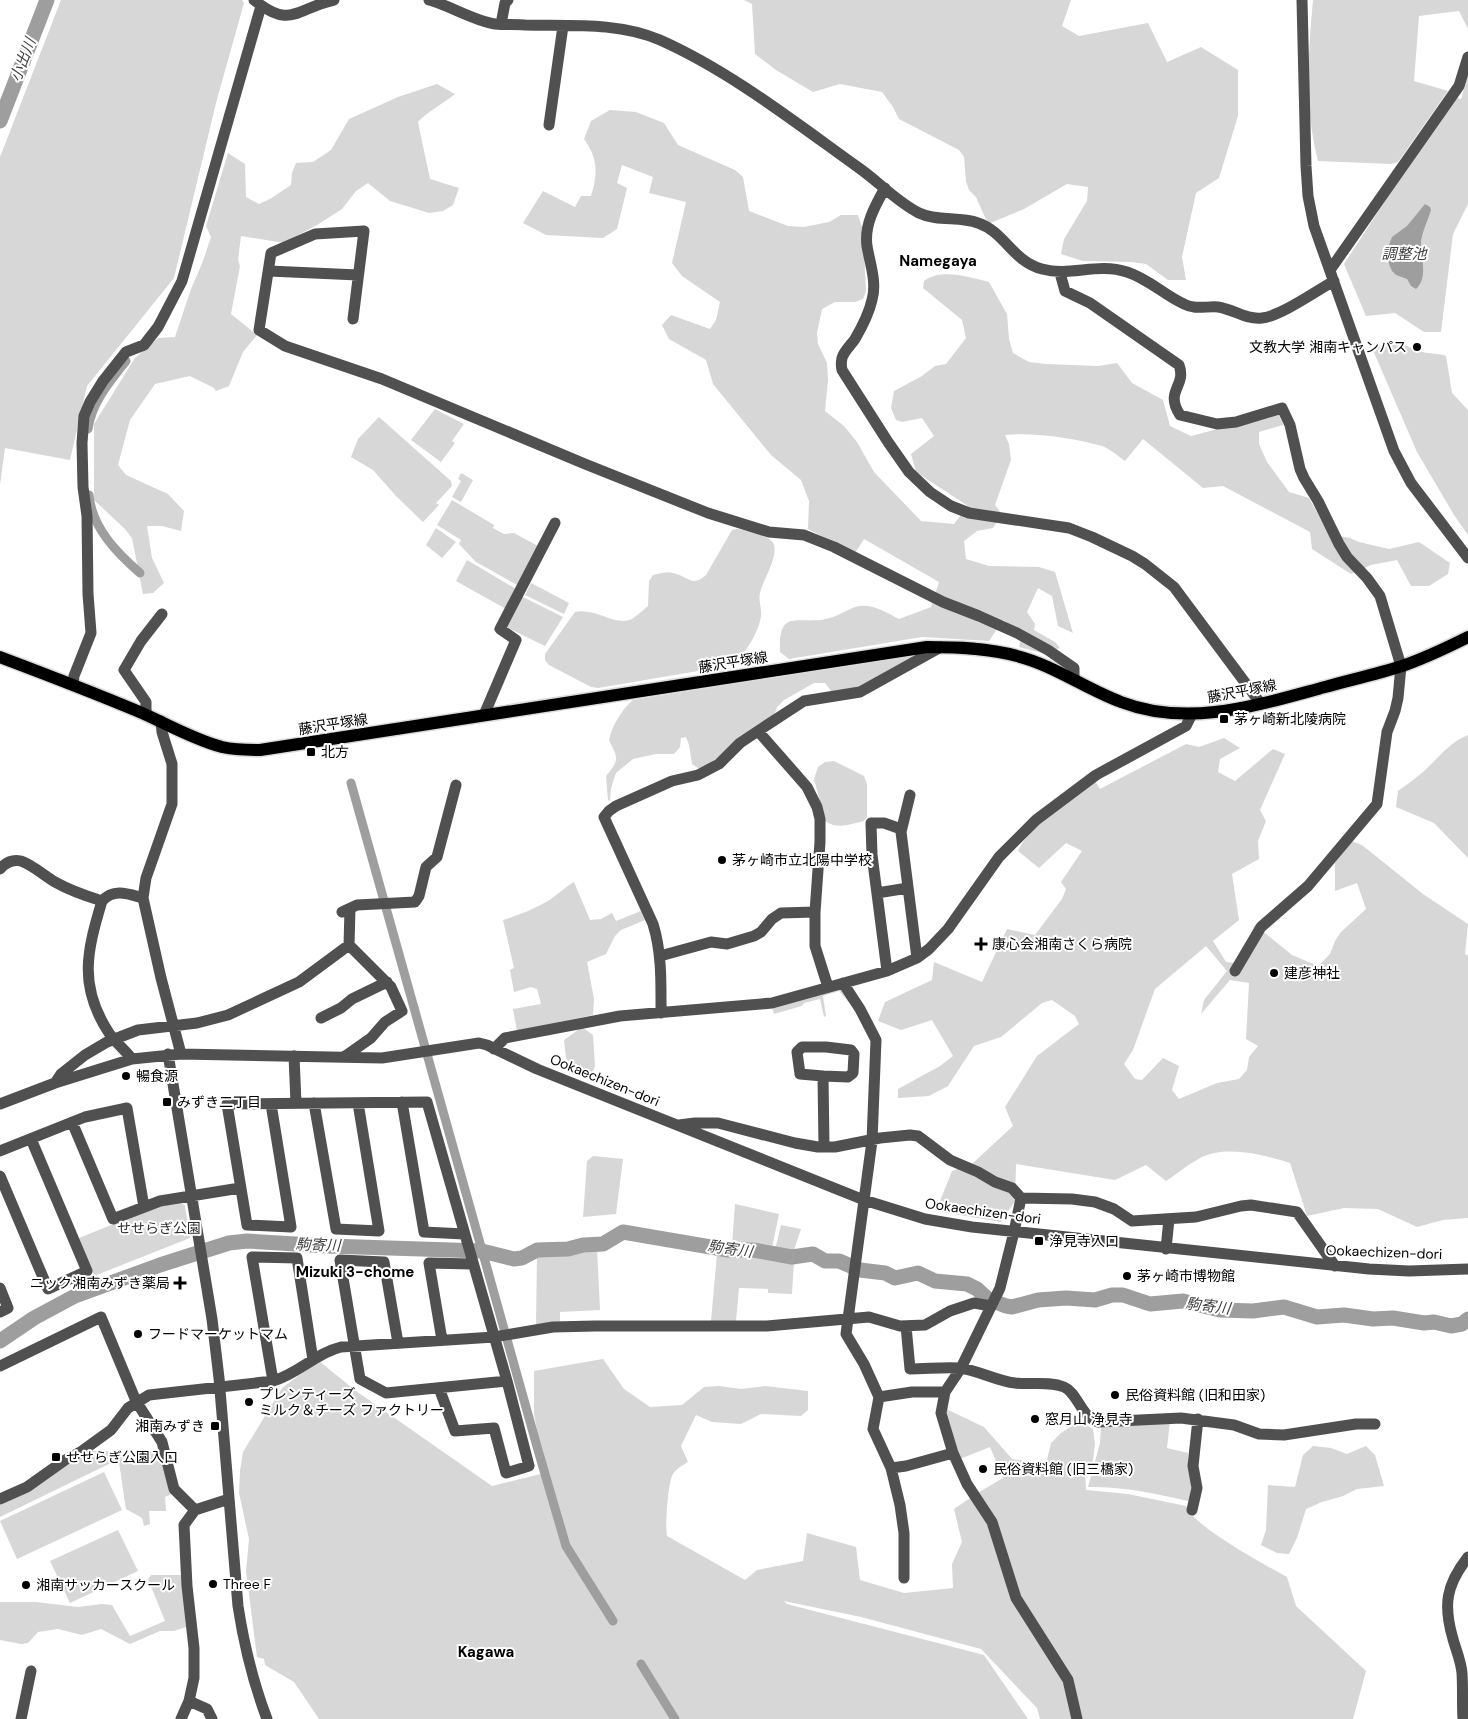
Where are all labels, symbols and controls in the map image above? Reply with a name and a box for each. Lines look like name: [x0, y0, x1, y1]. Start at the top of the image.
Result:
water label: 小出川: [6, 34, 41, 85]
water label: 調整池: [1381, 244, 1428, 264]
district label: Namegaya: [899, 251, 977, 271]
place label: 文教大学 湘南キャンパス: [1249, 338, 1407, 356]
marker: 文教大学 湘南キャンパス: [1411, 341, 1423, 353]
street label: 藤沢平塚線: [697, 648, 769, 676]
street label: 藤沢平塚線: [1206, 675, 1278, 707]
street label: 藤沢平塚線: [297, 710, 369, 738]
place label: 茅ヶ崎新北陵病院: [1234, 710, 1346, 728]
marker: 茅ヶ崎新北陵病院: [1218, 713, 1230, 725]
place label: 北方: [321, 743, 349, 761]
marker: 北方: [305, 746, 317, 758]
place label: 茅ヶ崎市立北陽中学校: [732, 851, 872, 869]
marker: 茅ヶ崎市立北陽中学校: [716, 854, 728, 866]
place label: 康心会湘南さくら病院: [992, 935, 1132, 953]
marker: 康心会湘南さくら病院: [974, 937, 988, 951]
place label: 建彦神社: [1284, 964, 1340, 982]
marker: 建彦神社: [1268, 967, 1280, 979]
street label: Ookaechizen-dori: [548, 1050, 662, 1110]
place label: 暢食源: [136, 1067, 178, 1085]
marker: 暢食源: [120, 1070, 132, 1082]
place label: みずき二丁目: [177, 1093, 261, 1111]
marker: みずき二丁目: [161, 1096, 173, 1108]
street label: Ookaechizen-dori: [924, 1194, 1042, 1228]
park label: せせらぎ公園: [117, 1219, 201, 1237]
place label: 浄見寺入口: [1049, 1232, 1119, 1250]
water label: 駒寄川: [295, 1234, 343, 1256]
marker: 浄見寺入口: [1033, 1235, 1045, 1247]
water label: 駒寄川: [706, 1236, 756, 1262]
street label: Ookaechizen-dori: [1325, 1241, 1443, 1263]
district label: Mizuki 3-chome: [296, 1262, 414, 1282]
place label: 茅ヶ崎市博物館: [1137, 1267, 1235, 1285]
marker: 茅ヶ崎市博物館: [1121, 1270, 1133, 1282]
place label: ニック湘南みずき薬局: [30, 1274, 170, 1292]
marker: ニック湘南みずき薬局: [174, 1277, 186, 1289]
water label: 駒寄川: [1184, 1293, 1234, 1319]
place label: フードマーケットマム: [148, 1325, 288, 1343]
marker: フードマーケットマム: [132, 1328, 144, 1340]
place label: プレンティーズ ミルク＆チーズ ファクトリー: [259, 1385, 444, 1419]
place label: 民俗資料館 (旧和田家): [1125, 1386, 1265, 1404]
marker: 民俗資料館 (旧和田家): [1109, 1389, 1121, 1401]
marker: プレンティーズ ミルク＆チーズ ファクトリー: [243, 1396, 255, 1408]
place label: 窓月山 浄見寺: [1045, 1410, 1133, 1428]
marker: 窓月山 浄見寺: [1029, 1413, 1041, 1425]
place label: 湘南みずき: [135, 1417, 205, 1435]
marker: 湘南みずき: [209, 1420, 221, 1432]
place label: せせらぎ公園入口: [66, 1448, 178, 1466]
marker: せせらぎ公園入口: [50, 1451, 62, 1463]
place label: 民俗資料館 (旧三橋家): [993, 1460, 1133, 1478]
marker: 民俗資料館 (旧三橋家): [977, 1463, 989, 1475]
place label: Three F: [223, 1575, 271, 1593]
place label: 湘南サッカースクール: [36, 1576, 175, 1594]
marker: Three F: [207, 1578, 219, 1590]
marker: 湘南サッカースクール: [20, 1579, 32, 1591]
district label: Kagawa: [458, 1642, 514, 1662]

